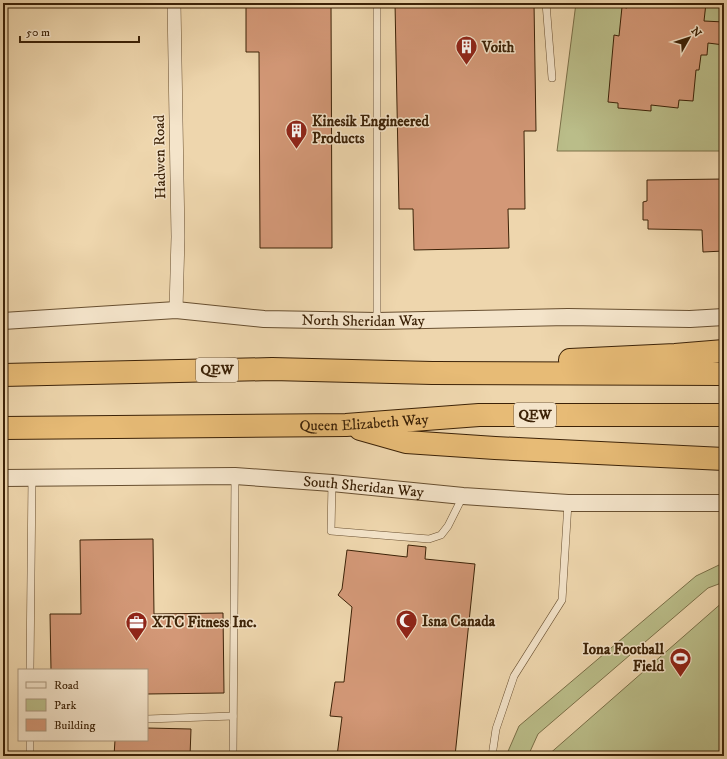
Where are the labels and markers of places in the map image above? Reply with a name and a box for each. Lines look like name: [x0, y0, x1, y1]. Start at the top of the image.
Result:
building icon: Voith: [453, 34, 479, 67]
place label: Voith: [481, 38, 515, 57]
place label: Kinesik Engineered Products: [312, 112, 430, 148]
building icon: Kinesik Engineered Products: [283, 117, 309, 150]
mosque icon: Isna Canada: [394, 608, 420, 641]
office icon: XTC Fitness Inc.: [124, 609, 150, 642]
place label: Isna Canada: [422, 612, 496, 631]
place label: XTC Fitness Inc.: [152, 613, 257, 632]
place label: Iona Football Field: [583, 640, 665, 676]
sports icon: Iona Football Field: [667, 645, 693, 678]

